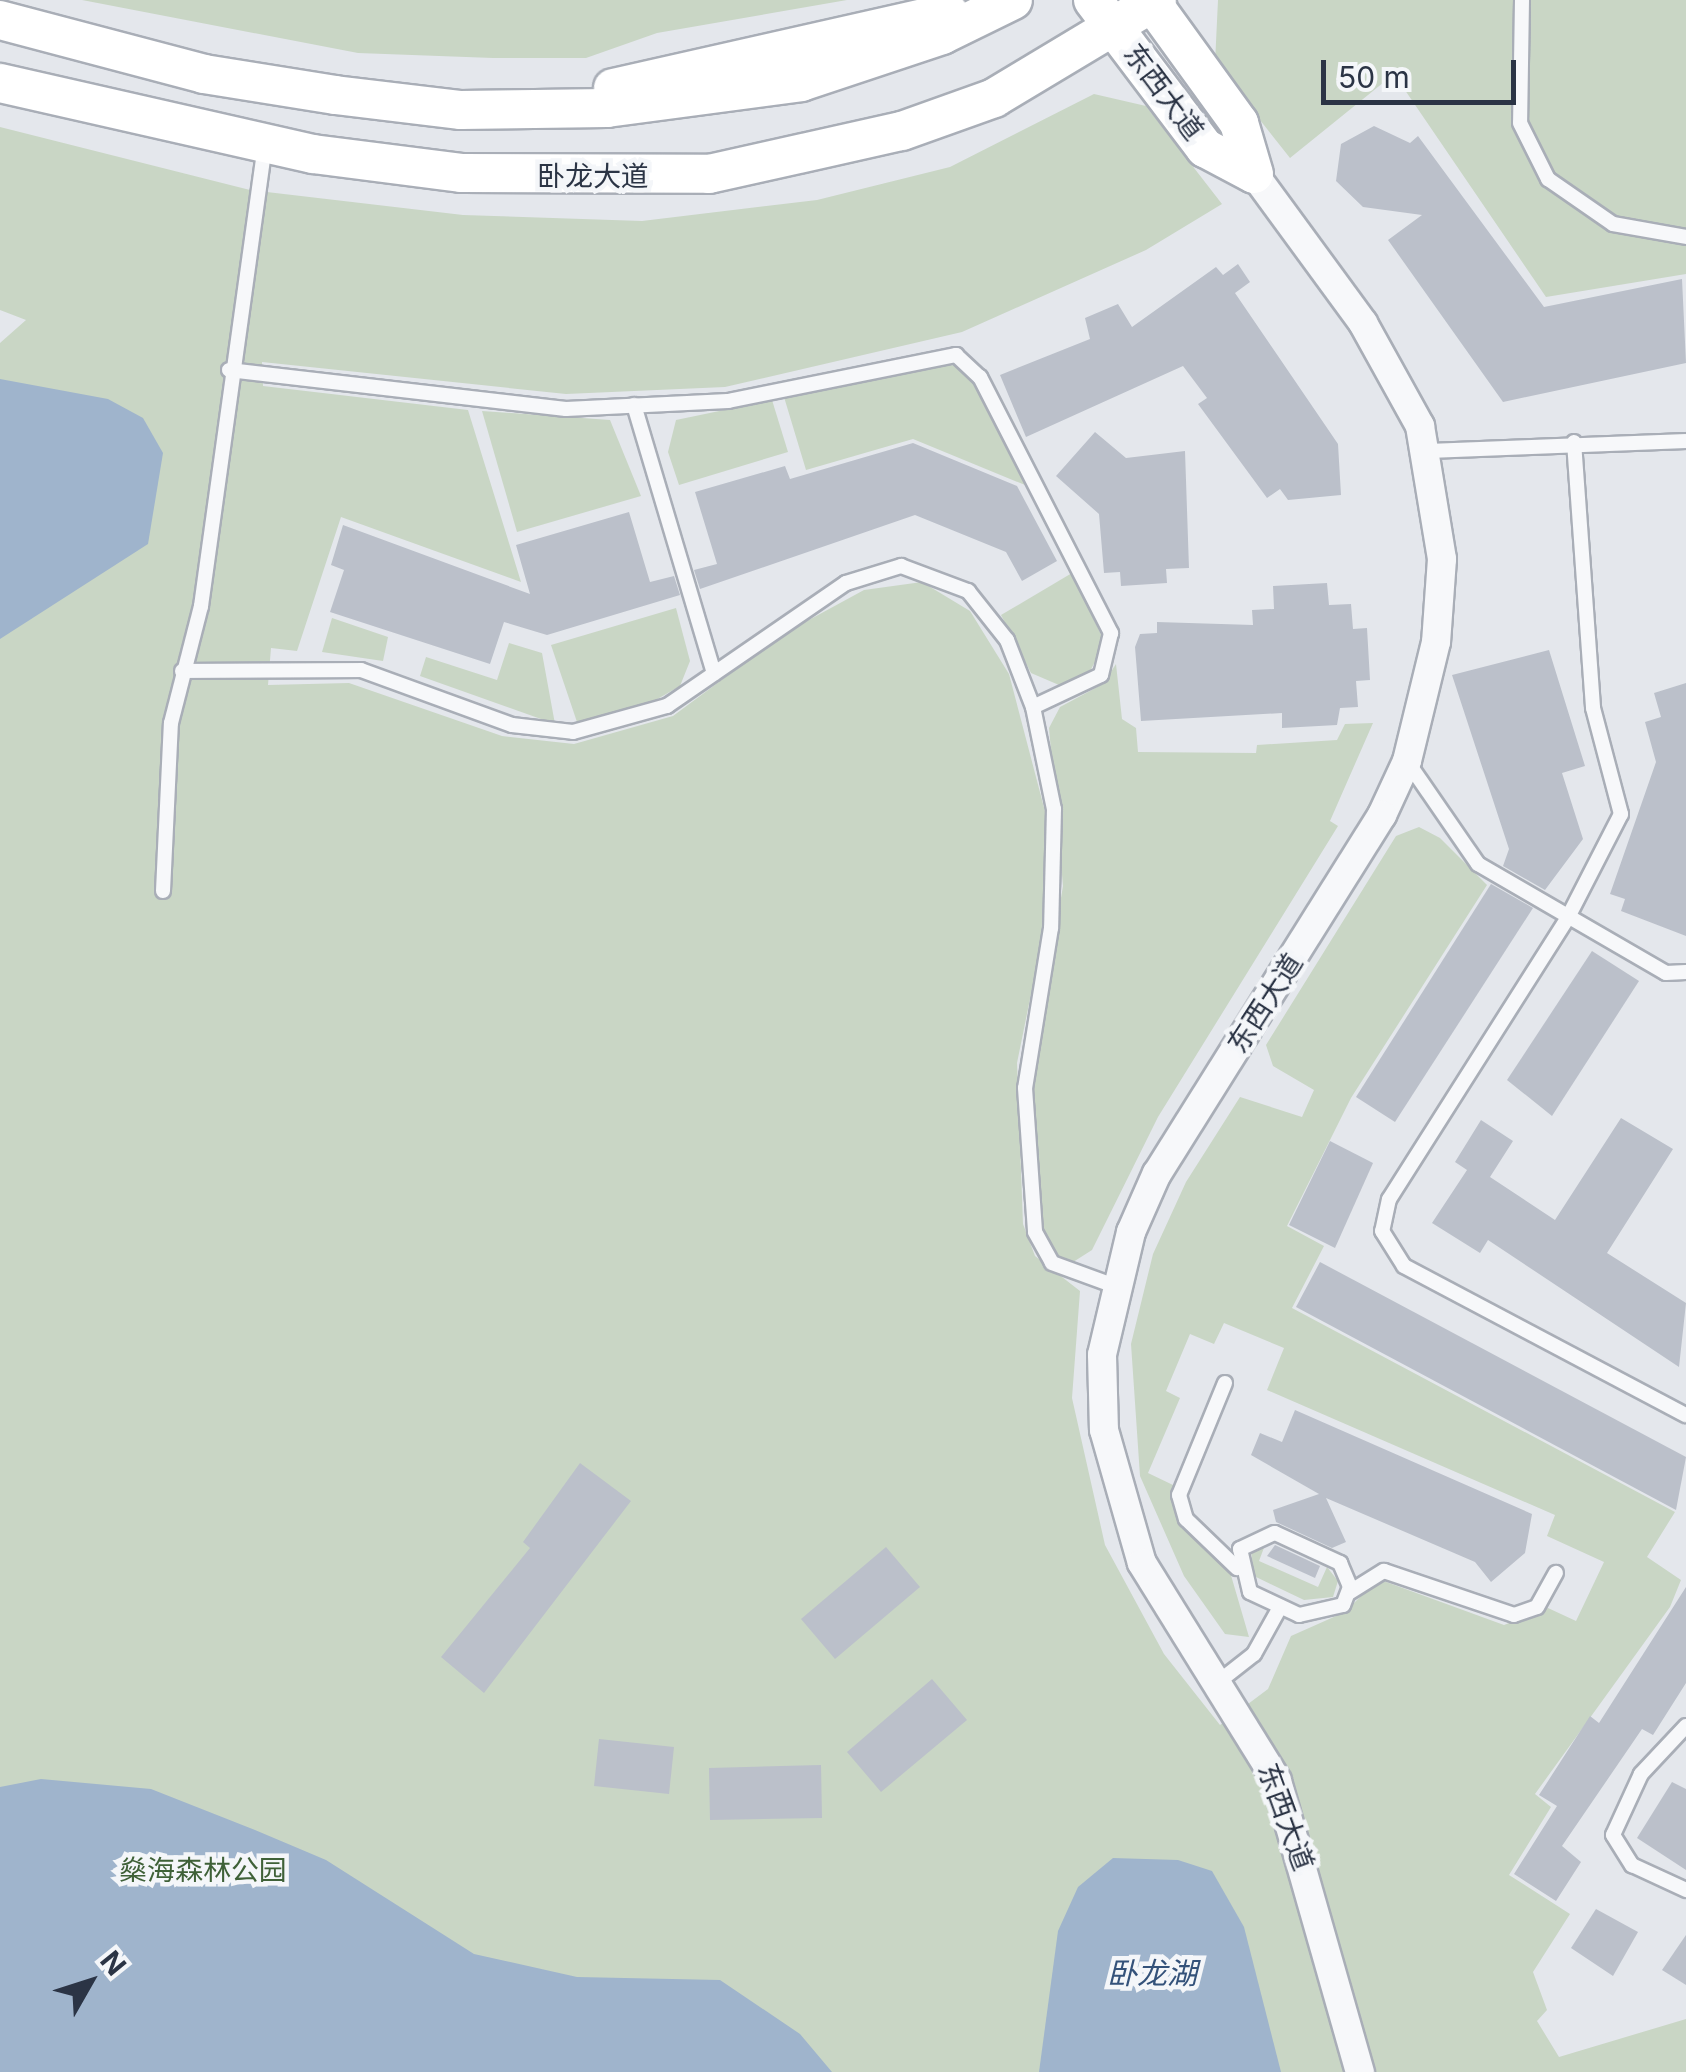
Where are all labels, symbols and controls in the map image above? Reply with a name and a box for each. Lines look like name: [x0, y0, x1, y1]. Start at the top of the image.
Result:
street label: 东西大道: [1117, 37, 1211, 147]
scale bar: [1326, 40, 1521, 102]
text: 50 m: [1338, 59, 1410, 95]
street label: 卧龙大道: [537, 159, 649, 193]
street label: 东西大道: [1220, 947, 1310, 1059]
street label: 东西大道: [1251, 1759, 1321, 1875]
park label: 燊海森林公园: [119, 1853, 287, 1887]
north arrow: [40, 1932, 140, 2032]
text: N: [93, 1944, 133, 1982]
water label: 卧龙湖: [1107, 1955, 1197, 1991]

